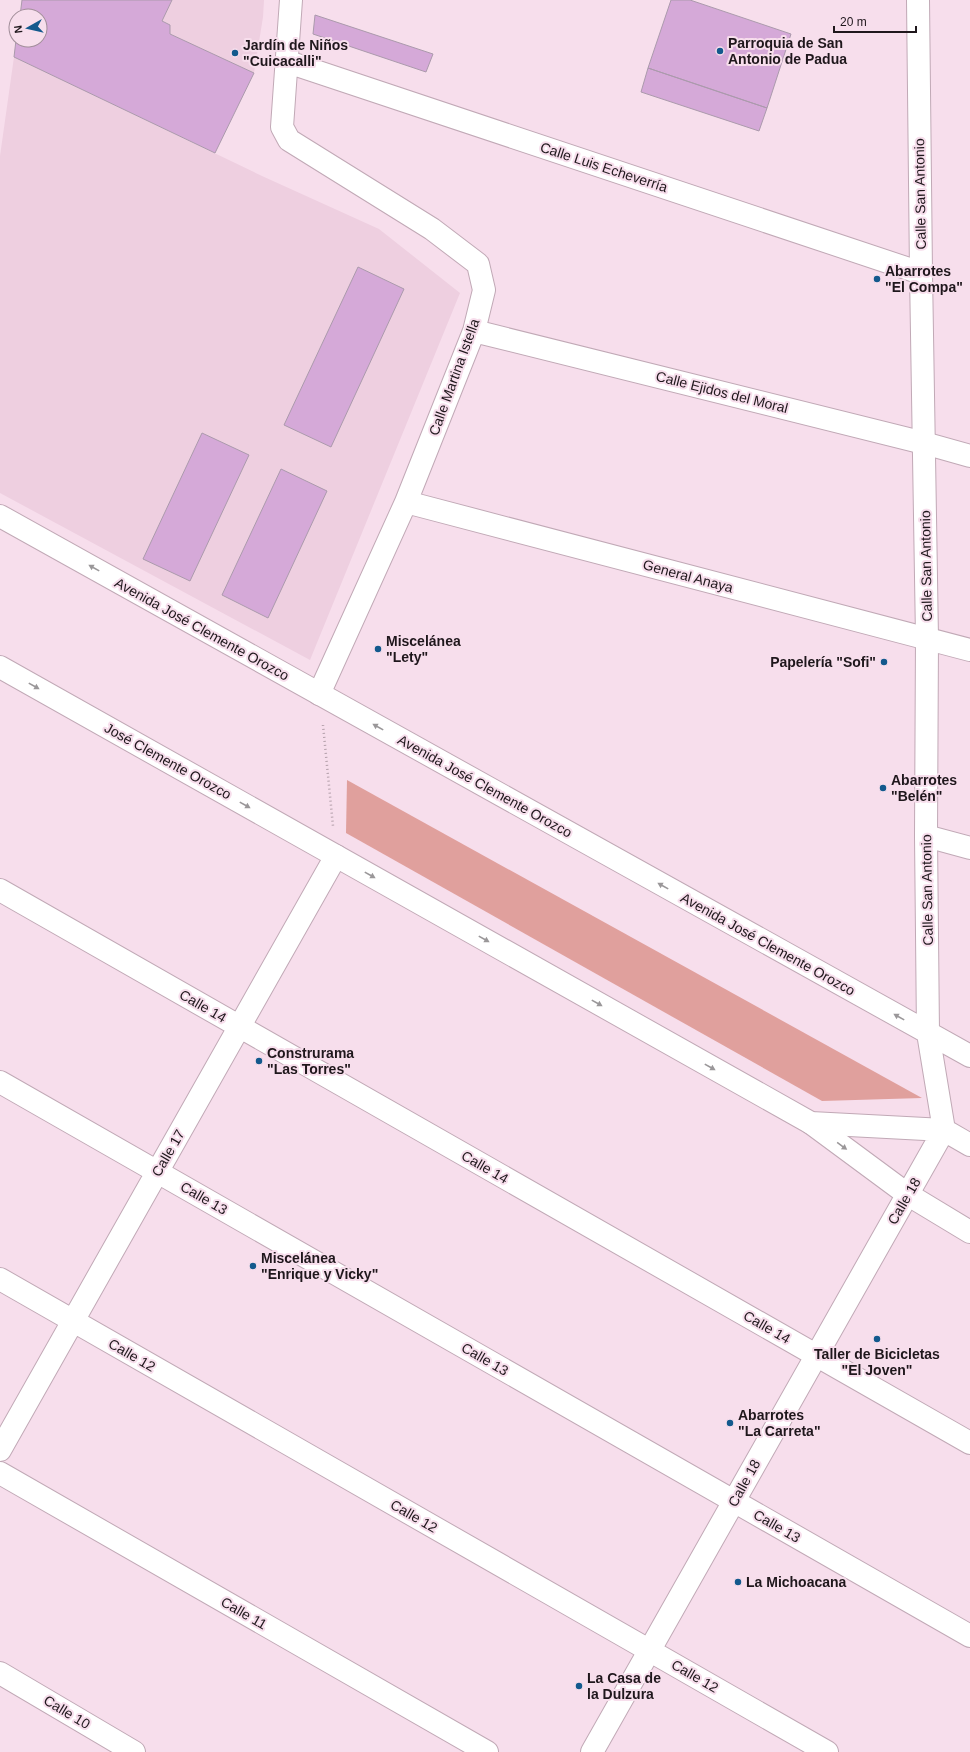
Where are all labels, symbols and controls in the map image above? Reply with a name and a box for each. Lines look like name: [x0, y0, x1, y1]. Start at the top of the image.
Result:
north arrow: [8, 8, 48, 48]
scale bar: [834, 8, 916, 34]
text: 20 m: [840, 15, 867, 29]
text: N: [12, 25, 25, 34]
place label: Parroquia de San Antonio de Padua: [728, 35, 847, 67]
place label: Jardín de Niños "Cuicacalli": [243, 37, 348, 69]
marker: Parroquia de San Antonio de Padua: [715, 46, 725, 56]
marker: Jardín de Niños "Cuicacalli": [230, 48, 240, 58]
street label: Calle San Antonio: [911, 138, 929, 250]
street label: Calle Luis Echeverría: [538, 139, 670, 195]
place label: Abarrotes "El Compa": [885, 263, 963, 295]
marker: Abarrotes "El Compa": [872, 274, 882, 284]
street label: Calle Martina Istella: [425, 316, 483, 437]
street label: Calle Ejidos del Moral: [654, 368, 790, 416]
street label: Calle San Antonio: [917, 510, 935, 622]
street label: General Anaya: [641, 556, 735, 596]
one-way arrow: [88, 565, 100, 572]
street label: Avenida José Clemente Orozco: [112, 574, 292, 684]
place label: Miscelánea "Lety": [386, 633, 461, 665]
marker: Miscelánea "Lety": [373, 644, 383, 654]
place label: Papelería "Sofi": [770, 654, 876, 670]
marker: Papelería "Sofi": [879, 657, 889, 667]
one-way arrow: [28, 682, 40, 689]
street label: José Clemente Orozco: [102, 719, 234, 803]
one-way arrow: [373, 724, 384, 731]
street label: Avenida José Clemente Orozco: [395, 731, 575, 841]
place label: Abarrotes "Belén": [891, 772, 957, 804]
marker: Abarrotes "Belén": [878, 783, 888, 793]
one-way arrow: [239, 801, 251, 808]
street label: Calle San Antonio: [918, 834, 936, 946]
one-way arrow: [365, 872, 376, 879]
one-way arrow: [657, 882, 669, 889]
street label: Avenida José Clemente Orozco: [678, 889, 858, 999]
one-way arrow: [478, 936, 490, 943]
street label: Calle 14: [177, 986, 229, 1026]
one-way arrow: [591, 999, 603, 1006]
one-way arrow: [893, 1014, 905, 1020]
place label: Construrama "Las Torres": [267, 1045, 354, 1077]
marker: Construrama "Las Torres": [254, 1056, 264, 1066]
one-way arrow: [704, 1063, 716, 1070]
street label: Calle 17: [148, 1127, 188, 1179]
one-way arrow: [837, 1142, 848, 1151]
street label: Calle 14: [459, 1147, 511, 1187]
street label: Calle 18: [884, 1175, 924, 1227]
street label: Calle 13: [178, 1178, 230, 1218]
place label: Miscelánea "Enrique y Vicky": [261, 1250, 378, 1282]
marker: Miscelánea "Enrique y Vicky": [248, 1261, 258, 1271]
street label: Calle 14: [741, 1307, 793, 1347]
marker: Taller de Bicicletas "El Joven": [872, 1334, 882, 1344]
street label: Calle 12: [106, 1335, 158, 1375]
street label: Calle 13: [459, 1339, 511, 1379]
place label: Taller de Bicicletas "El Joven": [814, 1346, 940, 1378]
place label: Abarrotes "La Carreta": [738, 1407, 821, 1439]
marker: Abarrotes "La Carreta": [725, 1418, 735, 1428]
street label: Calle 18: [725, 1456, 764, 1509]
street label: Calle 12: [388, 1496, 440, 1536]
street label: Calle 13: [751, 1506, 803, 1546]
place label: La Michoacana: [746, 1574, 847, 1590]
marker: La Michoacana: [733, 1577, 743, 1587]
street label: Calle 11: [218, 1593, 270, 1633]
street label: Calle 12: [669, 1656, 721, 1696]
place label: La Casa de la Dulzura: [587, 1670, 661, 1702]
marker: La Casa de la Dulzura: [574, 1681, 584, 1691]
street label: Calle 10: [41, 1692, 93, 1732]

